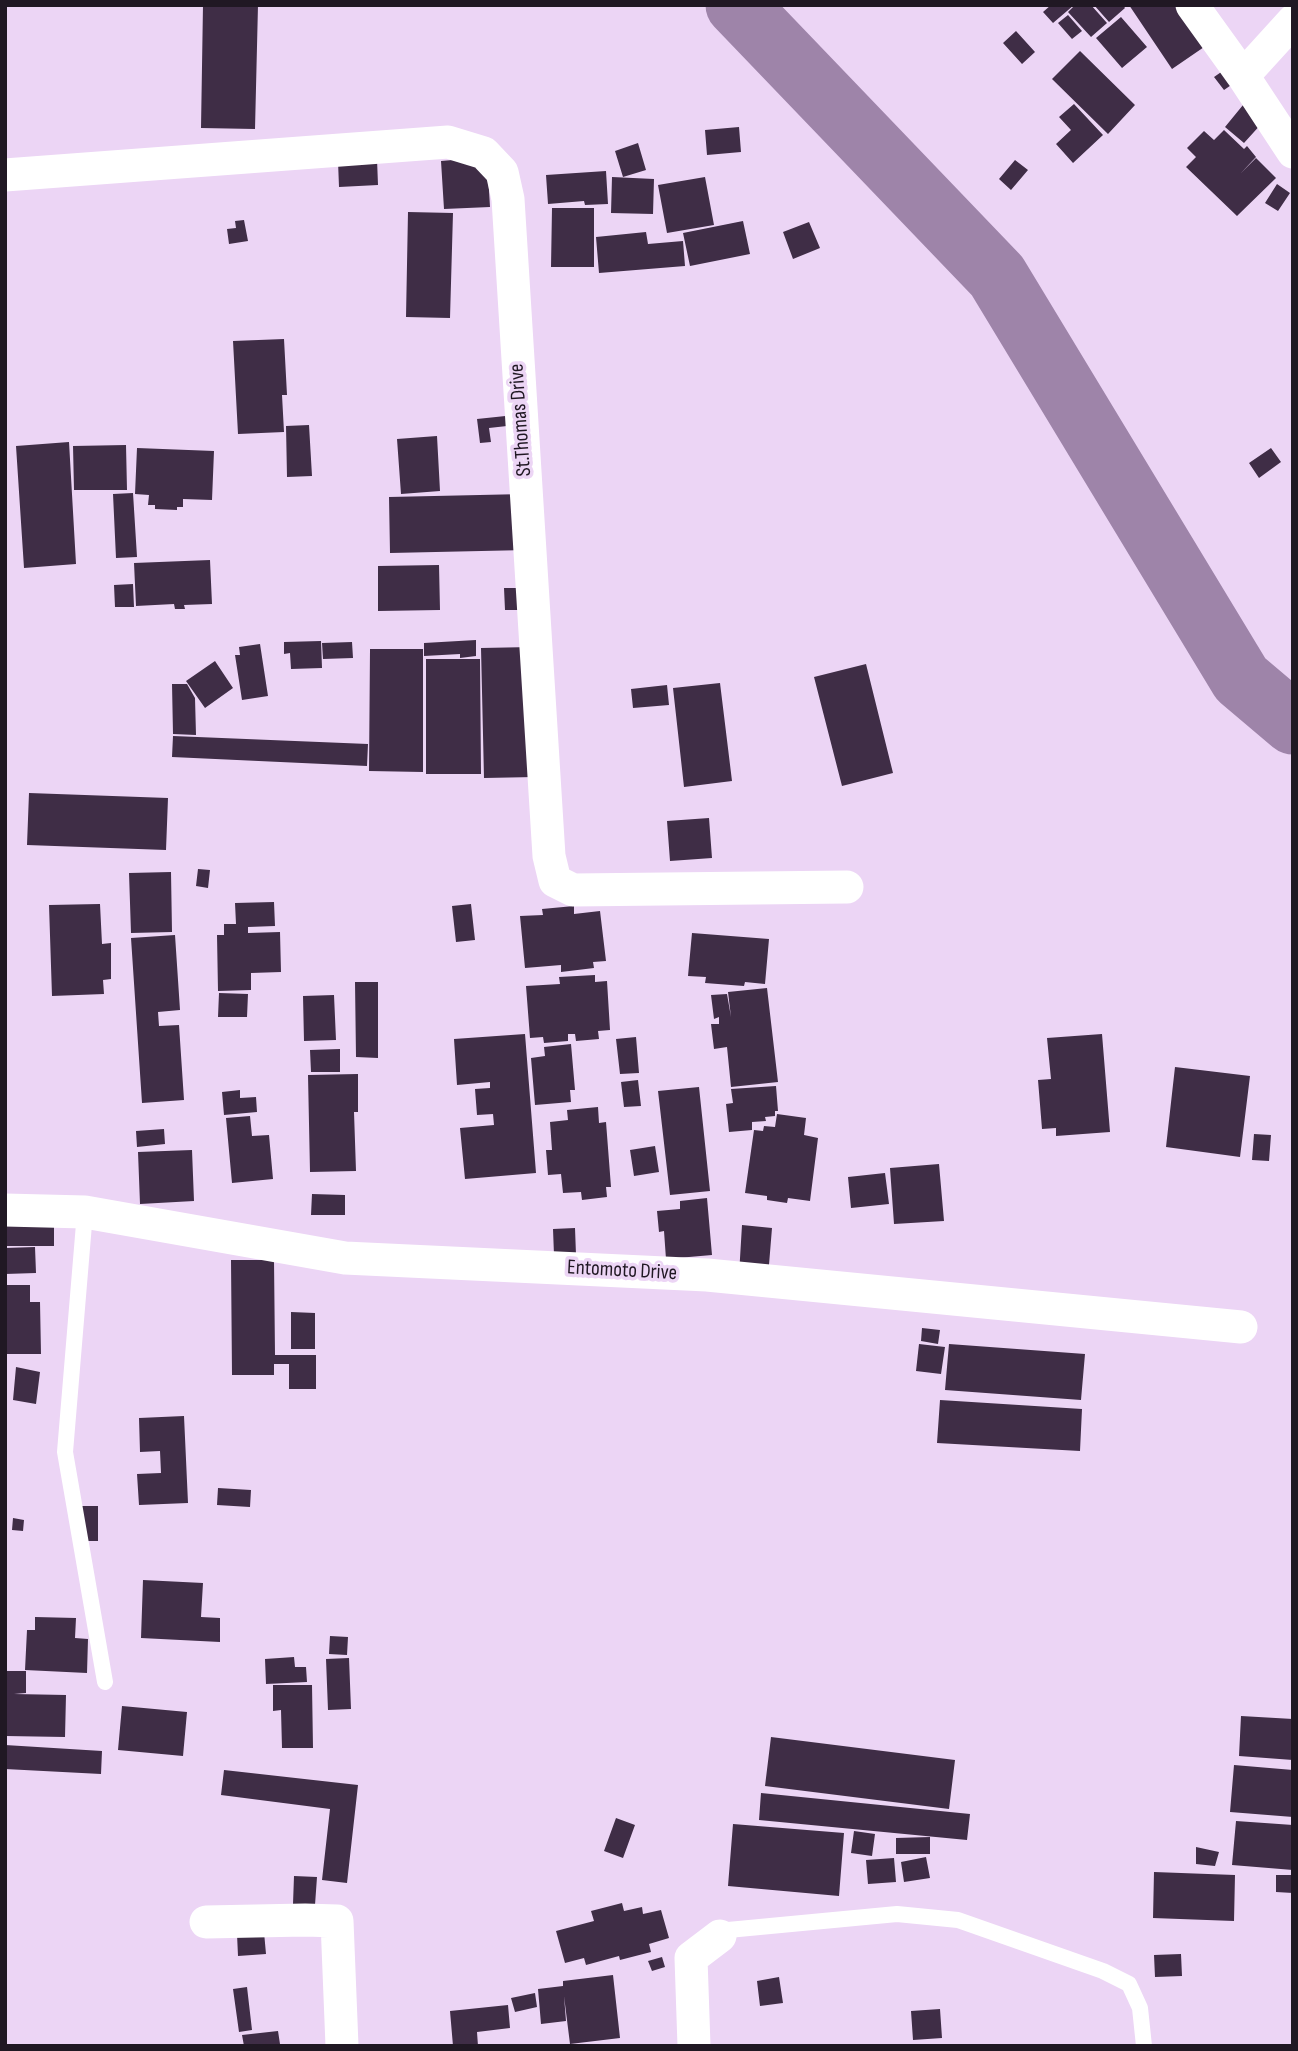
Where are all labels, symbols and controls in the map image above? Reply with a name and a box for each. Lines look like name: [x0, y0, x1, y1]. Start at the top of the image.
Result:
street label: St.Thomas Drive: [504, 363, 538, 477]
street label: Entomoto Drive: [566, 1256, 678, 1286]

